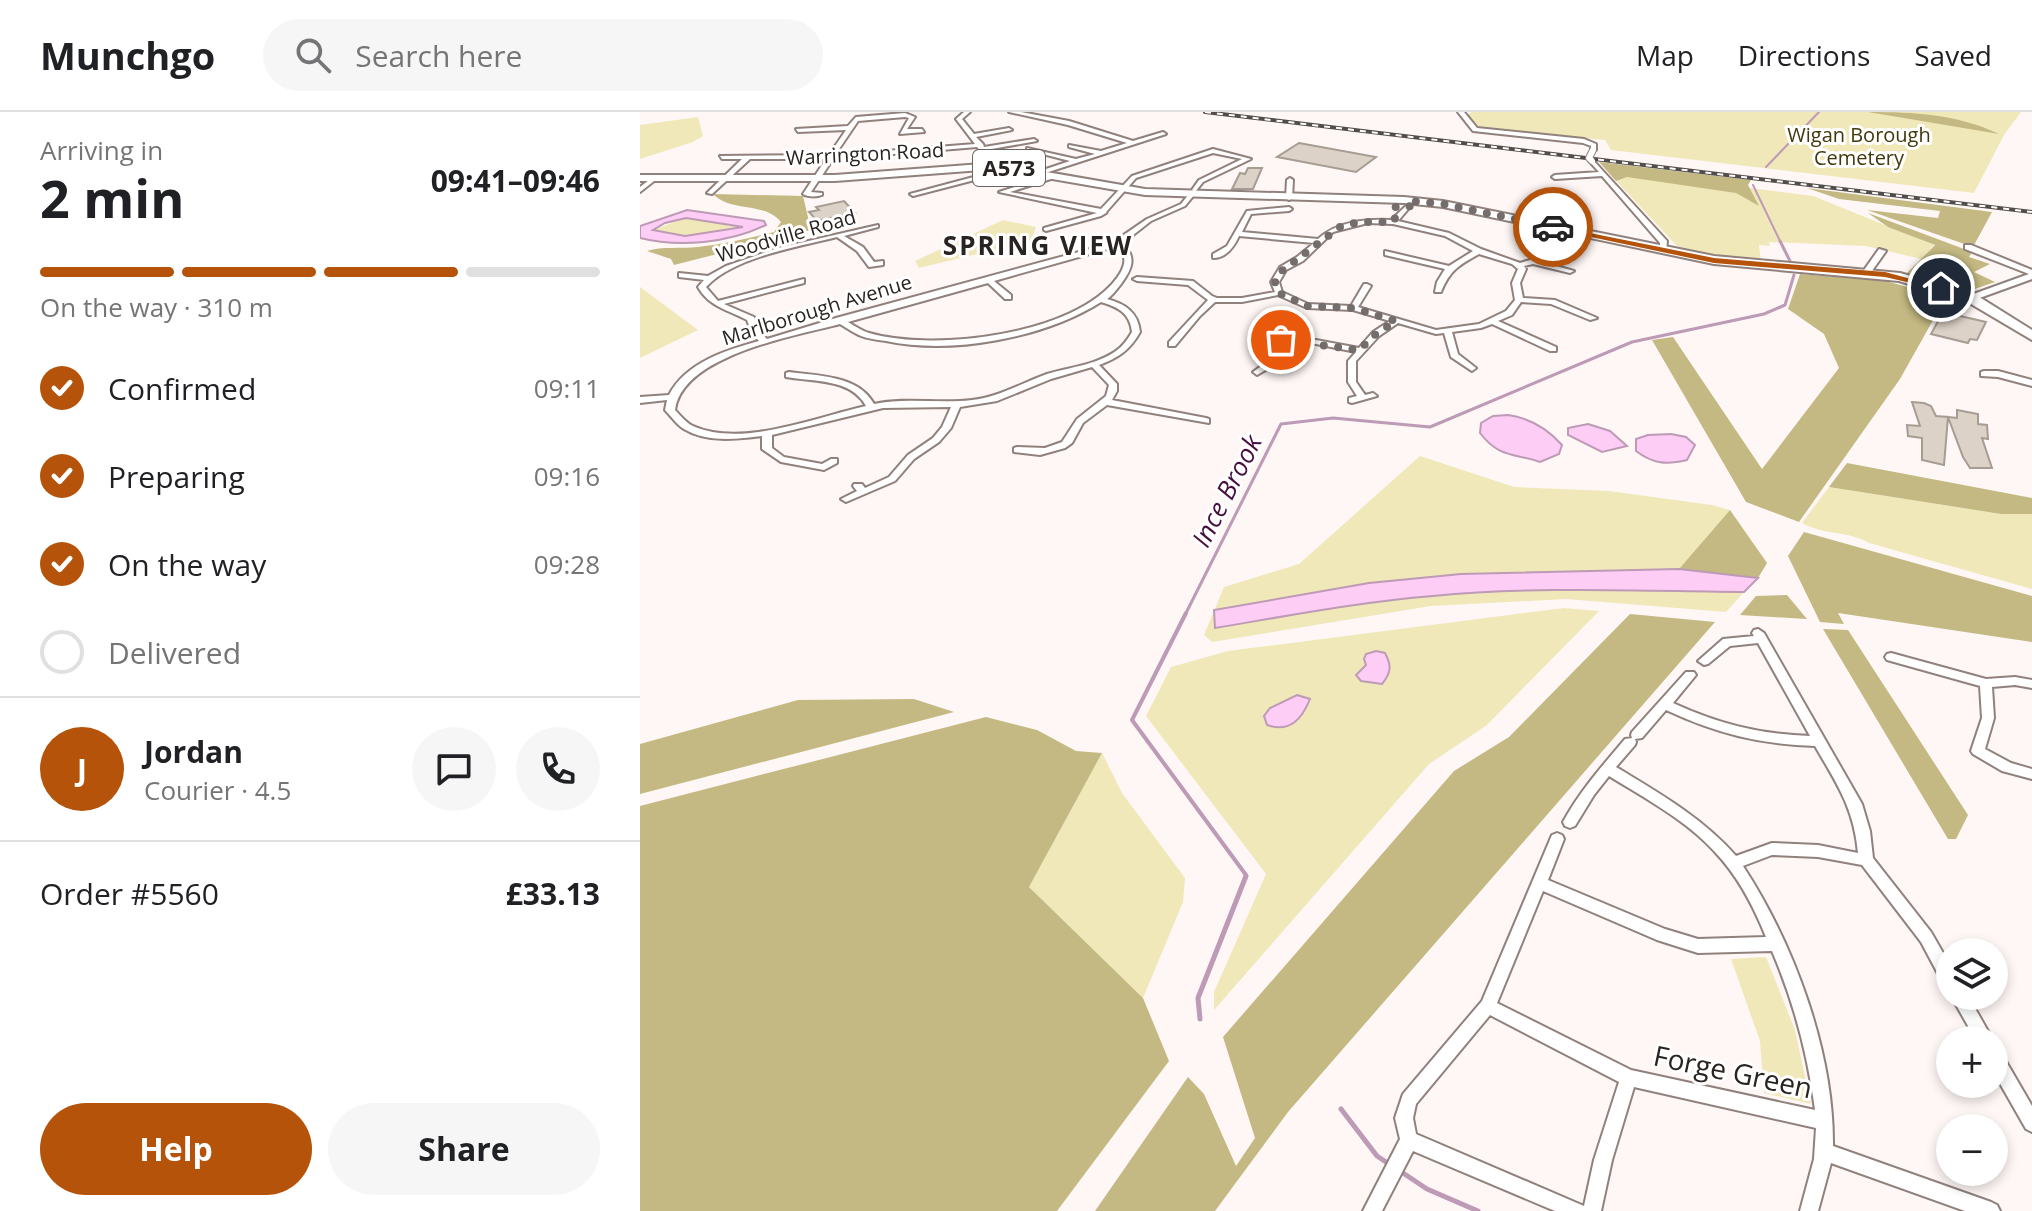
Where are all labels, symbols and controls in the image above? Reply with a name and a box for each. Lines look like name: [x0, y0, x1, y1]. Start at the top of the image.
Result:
search box: [263, 19, 823, 91]
text: Munchgo: [40, 29, 215, 81]
icon: search: [291, 33, 335, 77]
text: Search here: [355, 35, 522, 76]
text: Map: [1636, 36, 1694, 74]
text: Directions: [1738, 36, 1870, 74]
text: Saved: [1914, 36, 1992, 74]
park label: Wigan Borough Cemetery: [1787, 121, 1931, 171]
text: Arriving in: [40, 132, 163, 168]
street label: Warrington Road: [785, 136, 945, 171]
road number: A573: [973, 150, 1045, 186]
text: 09:41–09:46: [431, 160, 600, 201]
text: 2 min: [40, 162, 184, 233]
courier: [1513, 187, 1593, 267]
street label: Woodville Road: [713, 203, 859, 268]
icon: car: [1531, 205, 1575, 249]
district label: SPRING VIEW: [943, 227, 1133, 263]
pin: [1907, 254, 1975, 322]
icon: home: [1919, 266, 1963, 310]
street label: Marlborough Avenue: [719, 268, 915, 351]
text: On the way · 310 m: [40, 289, 273, 325]
pin: [1247, 306, 1315, 374]
icon: bag: [1259, 318, 1303, 362]
icon: check: [40, 366, 84, 410]
text: Confirmed: [108, 368, 256, 409]
text: 09:11: [534, 370, 600, 406]
water label: Ince Brook: [1183, 427, 1270, 553]
icon: check: [40, 454, 84, 498]
text: Preparing: [108, 456, 245, 497]
text: 09:16: [534, 458, 600, 494]
icon: check: [40, 542, 84, 586]
text: On the way: [108, 544, 266, 585]
text: 09:28: [534, 546, 600, 582]
text: Delivered: [108, 632, 241, 673]
button: chat: [412, 727, 496, 811]
button: phone: [516, 727, 600, 811]
text: Jordan: [144, 731, 243, 772]
text: J: [77, 749, 87, 790]
text: Courier · 4.5: [144, 772, 291, 808]
text: Order #5560: [40, 873, 219, 914]
text: £33.13: [506, 873, 600, 914]
map controls: [1936, 938, 2008, 1186]
button: layers: [1936, 938, 2008, 1010]
button: +: [1936, 1026, 2008, 1098]
street label: Forge Green: [1650, 1036, 1816, 1106]
button: Help: [40, 1103, 312, 1195]
button: Share: [328, 1103, 600, 1195]
button: −: [1936, 1114, 2008, 1186]

